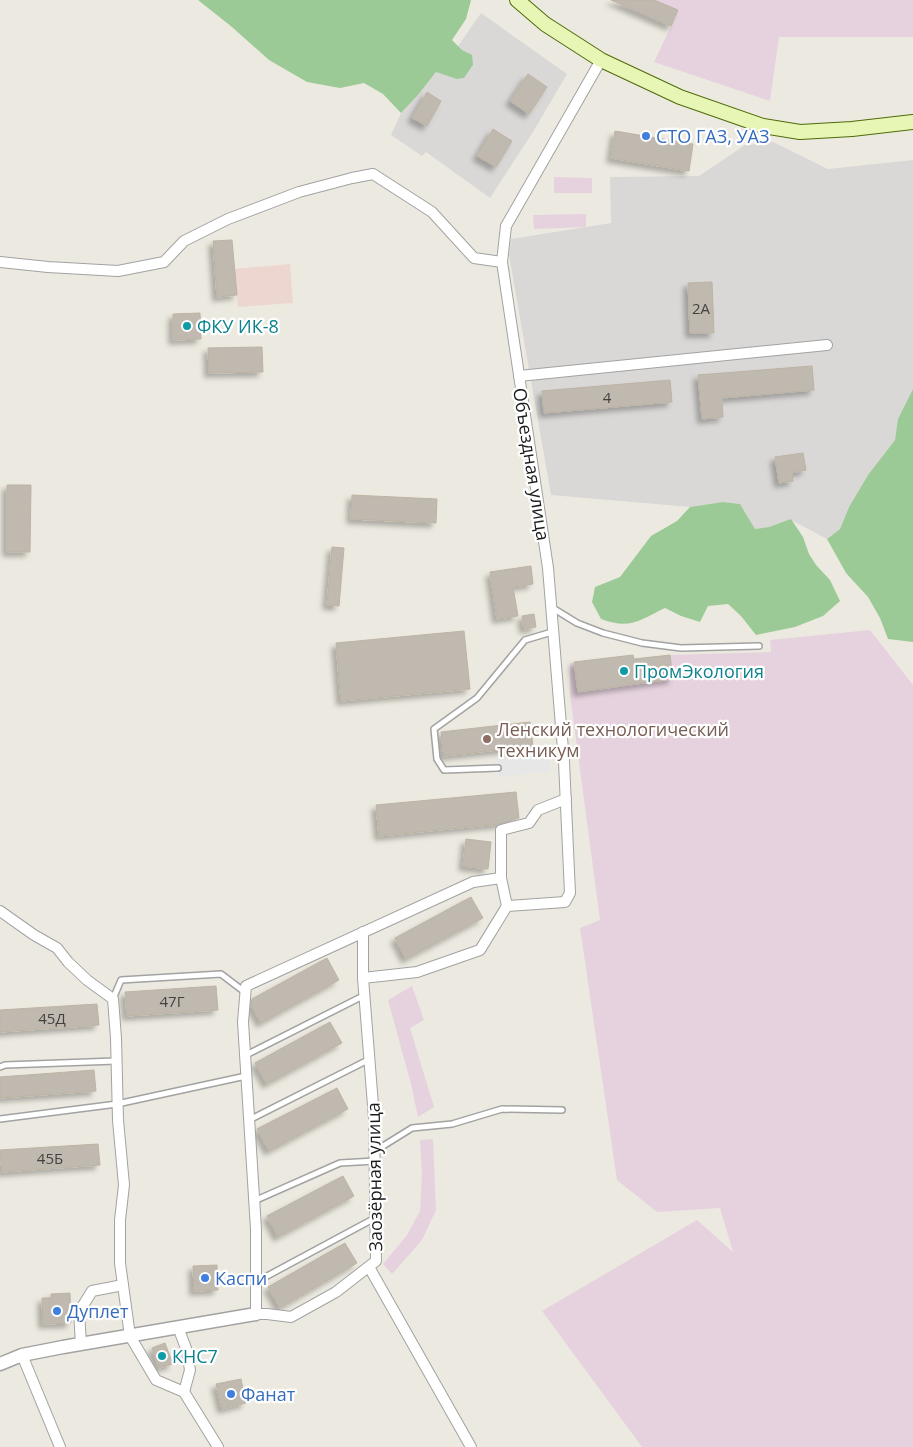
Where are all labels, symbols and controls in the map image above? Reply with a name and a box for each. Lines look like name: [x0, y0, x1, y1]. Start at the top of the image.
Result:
place label: СТО ГАЗ, УАЗ: [656, 124, 770, 148]
marker: СТО ГАЗ, УАЗ: [640, 130, 652, 142]
house number: 2А: [692, 298, 711, 318]
place label: ФКУ ИК-8: [197, 314, 279, 338]
marker: ФКУ ИК-8: [181, 320, 193, 332]
street label: Объездная улица: [508, 386, 556, 542]
house number: 4: [603, 387, 612, 407]
place label: ПромЭкология: [634, 659, 764, 683]
marker: ПромЭкология: [618, 665, 630, 677]
place label: Ленский технологический техникум: [497, 717, 729, 762]
marker: Ленский технологический техникум: [481, 733, 493, 745]
house number: 47Г: [160, 991, 185, 1011]
house number: 45Д: [38, 1008, 66, 1028]
street label: Заозёрная улица: [361, 1102, 387, 1252]
house number: 45Б: [37, 1148, 63, 1168]
place label: Каспи: [215, 1266, 267, 1290]
marker: Каспи: [199, 1272, 211, 1284]
place label: Дуплет: [67, 1299, 129, 1323]
marker: Дуплет: [51, 1305, 63, 1317]
place label: КНС7: [172, 1344, 218, 1368]
marker: КНС7: [156, 1350, 168, 1362]
place label: Фанат: [241, 1382, 296, 1406]
marker: Фанат: [225, 1388, 237, 1400]

